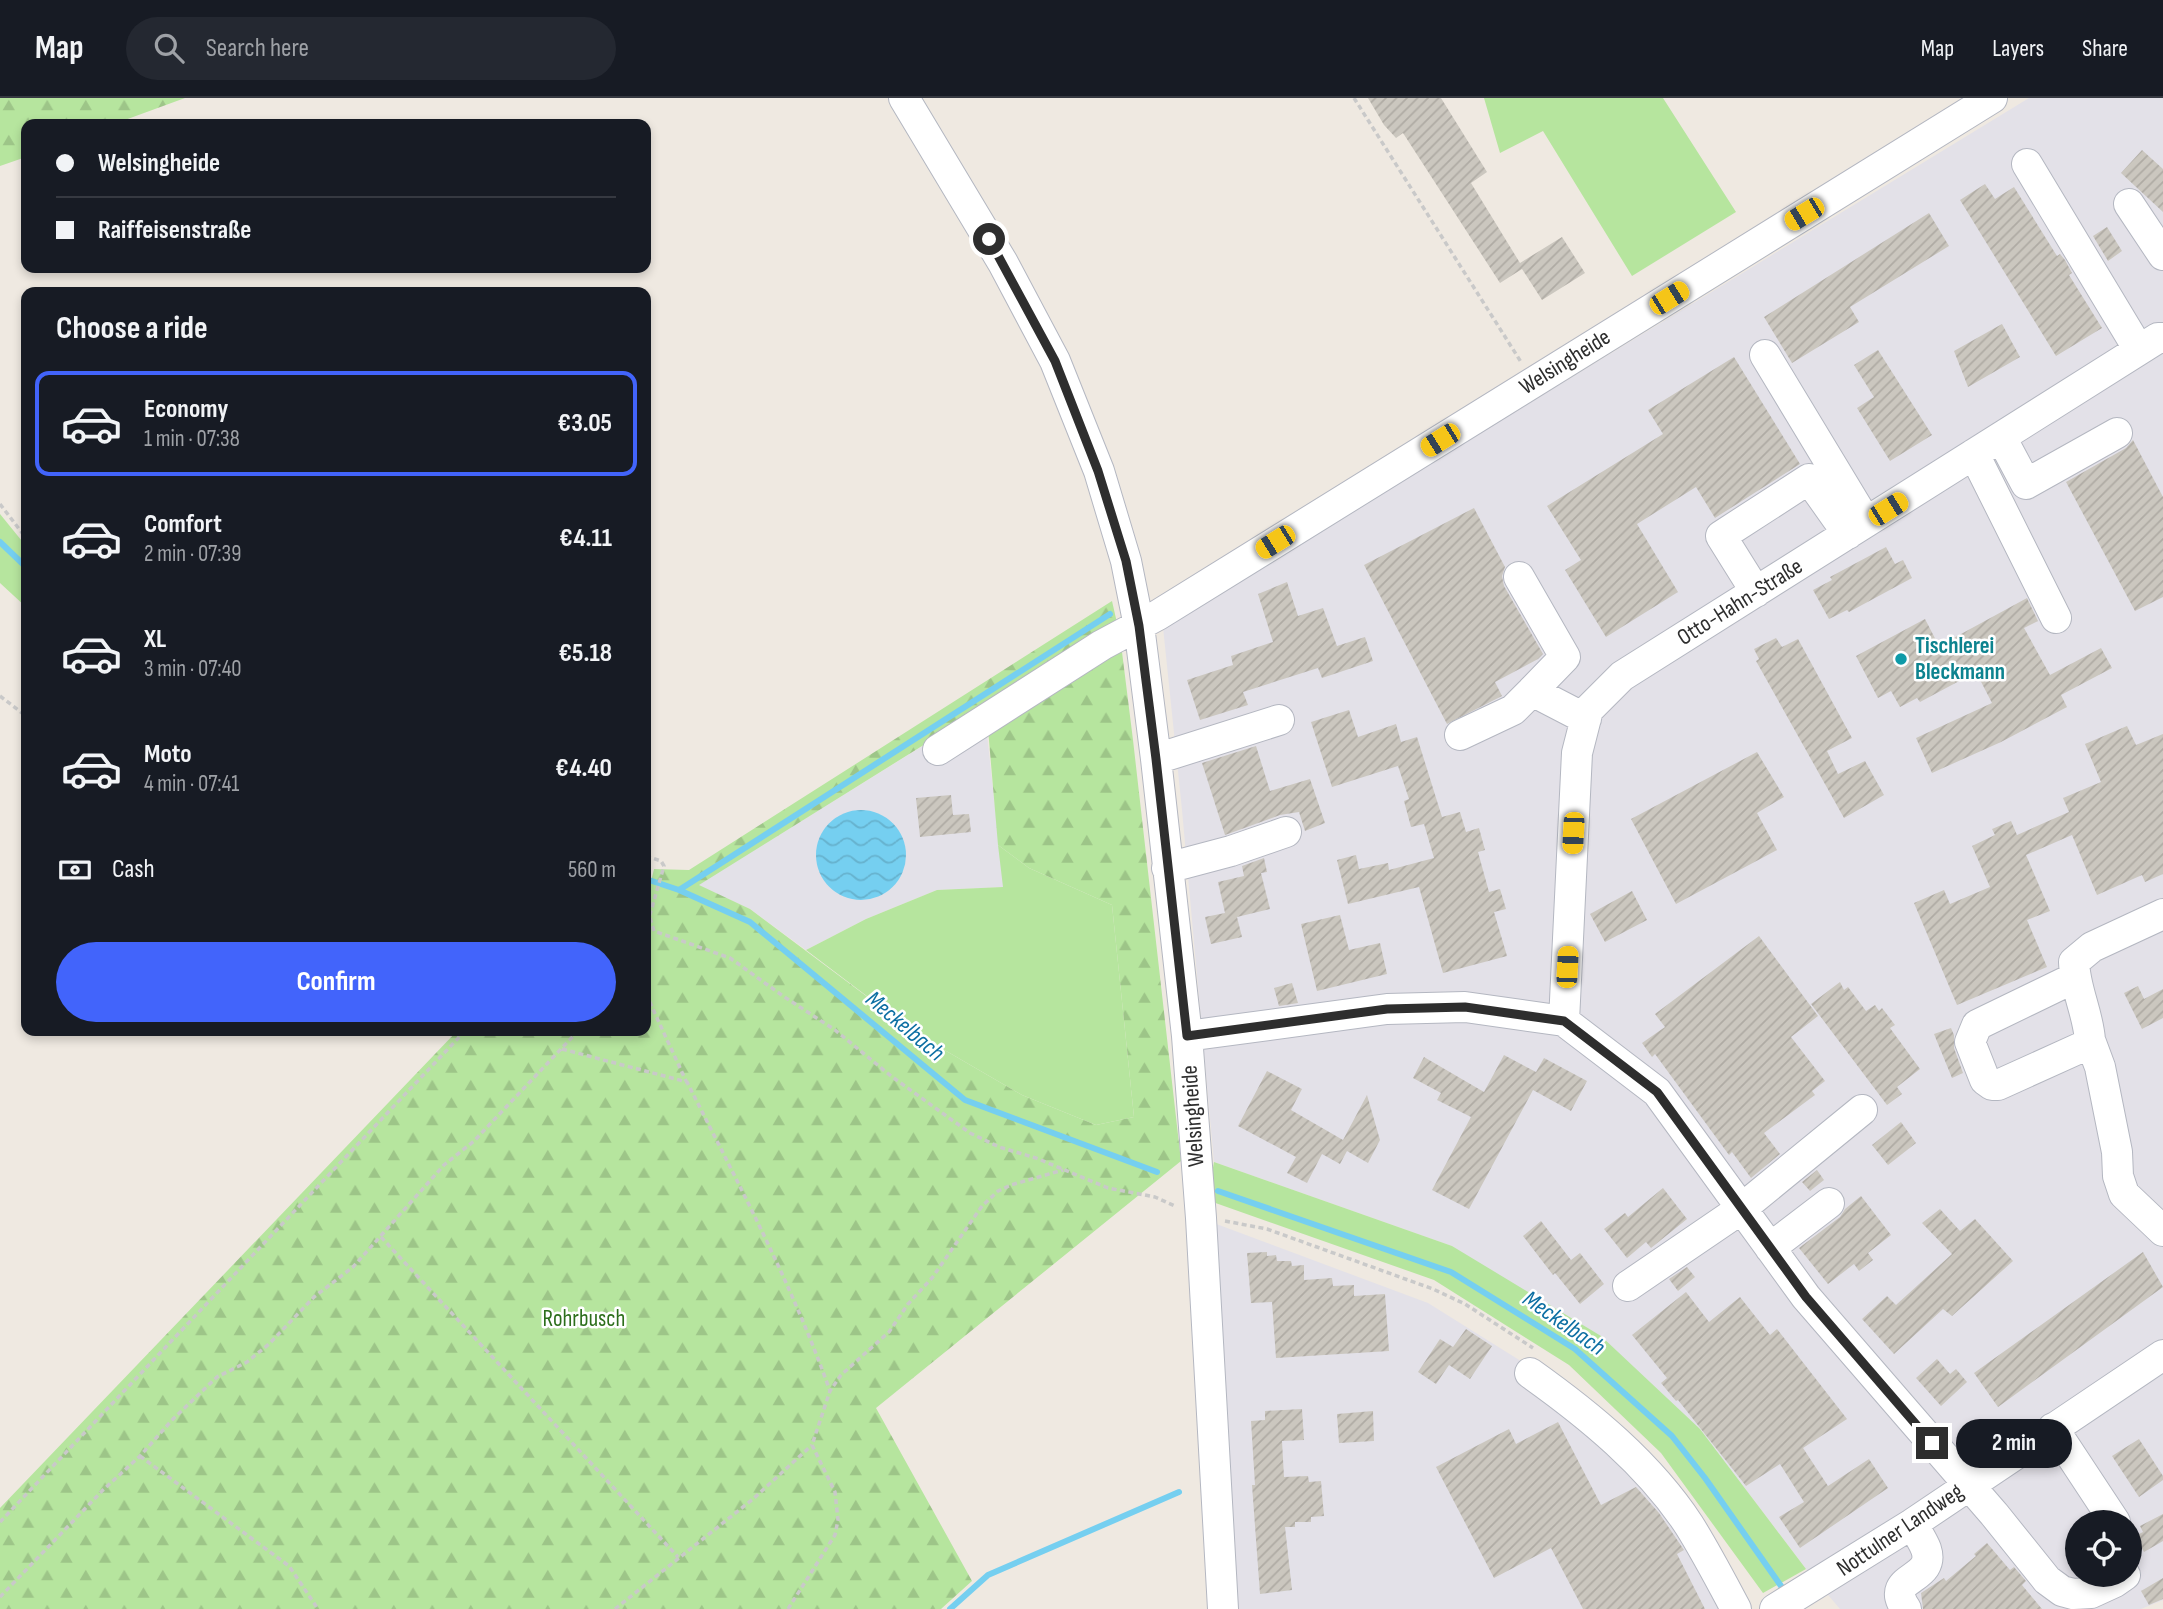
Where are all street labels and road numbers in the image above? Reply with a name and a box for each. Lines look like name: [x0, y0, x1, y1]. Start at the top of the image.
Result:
street label: Welsingheide: [1514, 323, 1616, 401]
street label: Otto-Hahn-Straße: [1672, 552, 1808, 652]
street label: Welsingheide: [1175, 1064, 1211, 1168]
street label: Nottulner Landweg: [1831, 1477, 1969, 1583]

